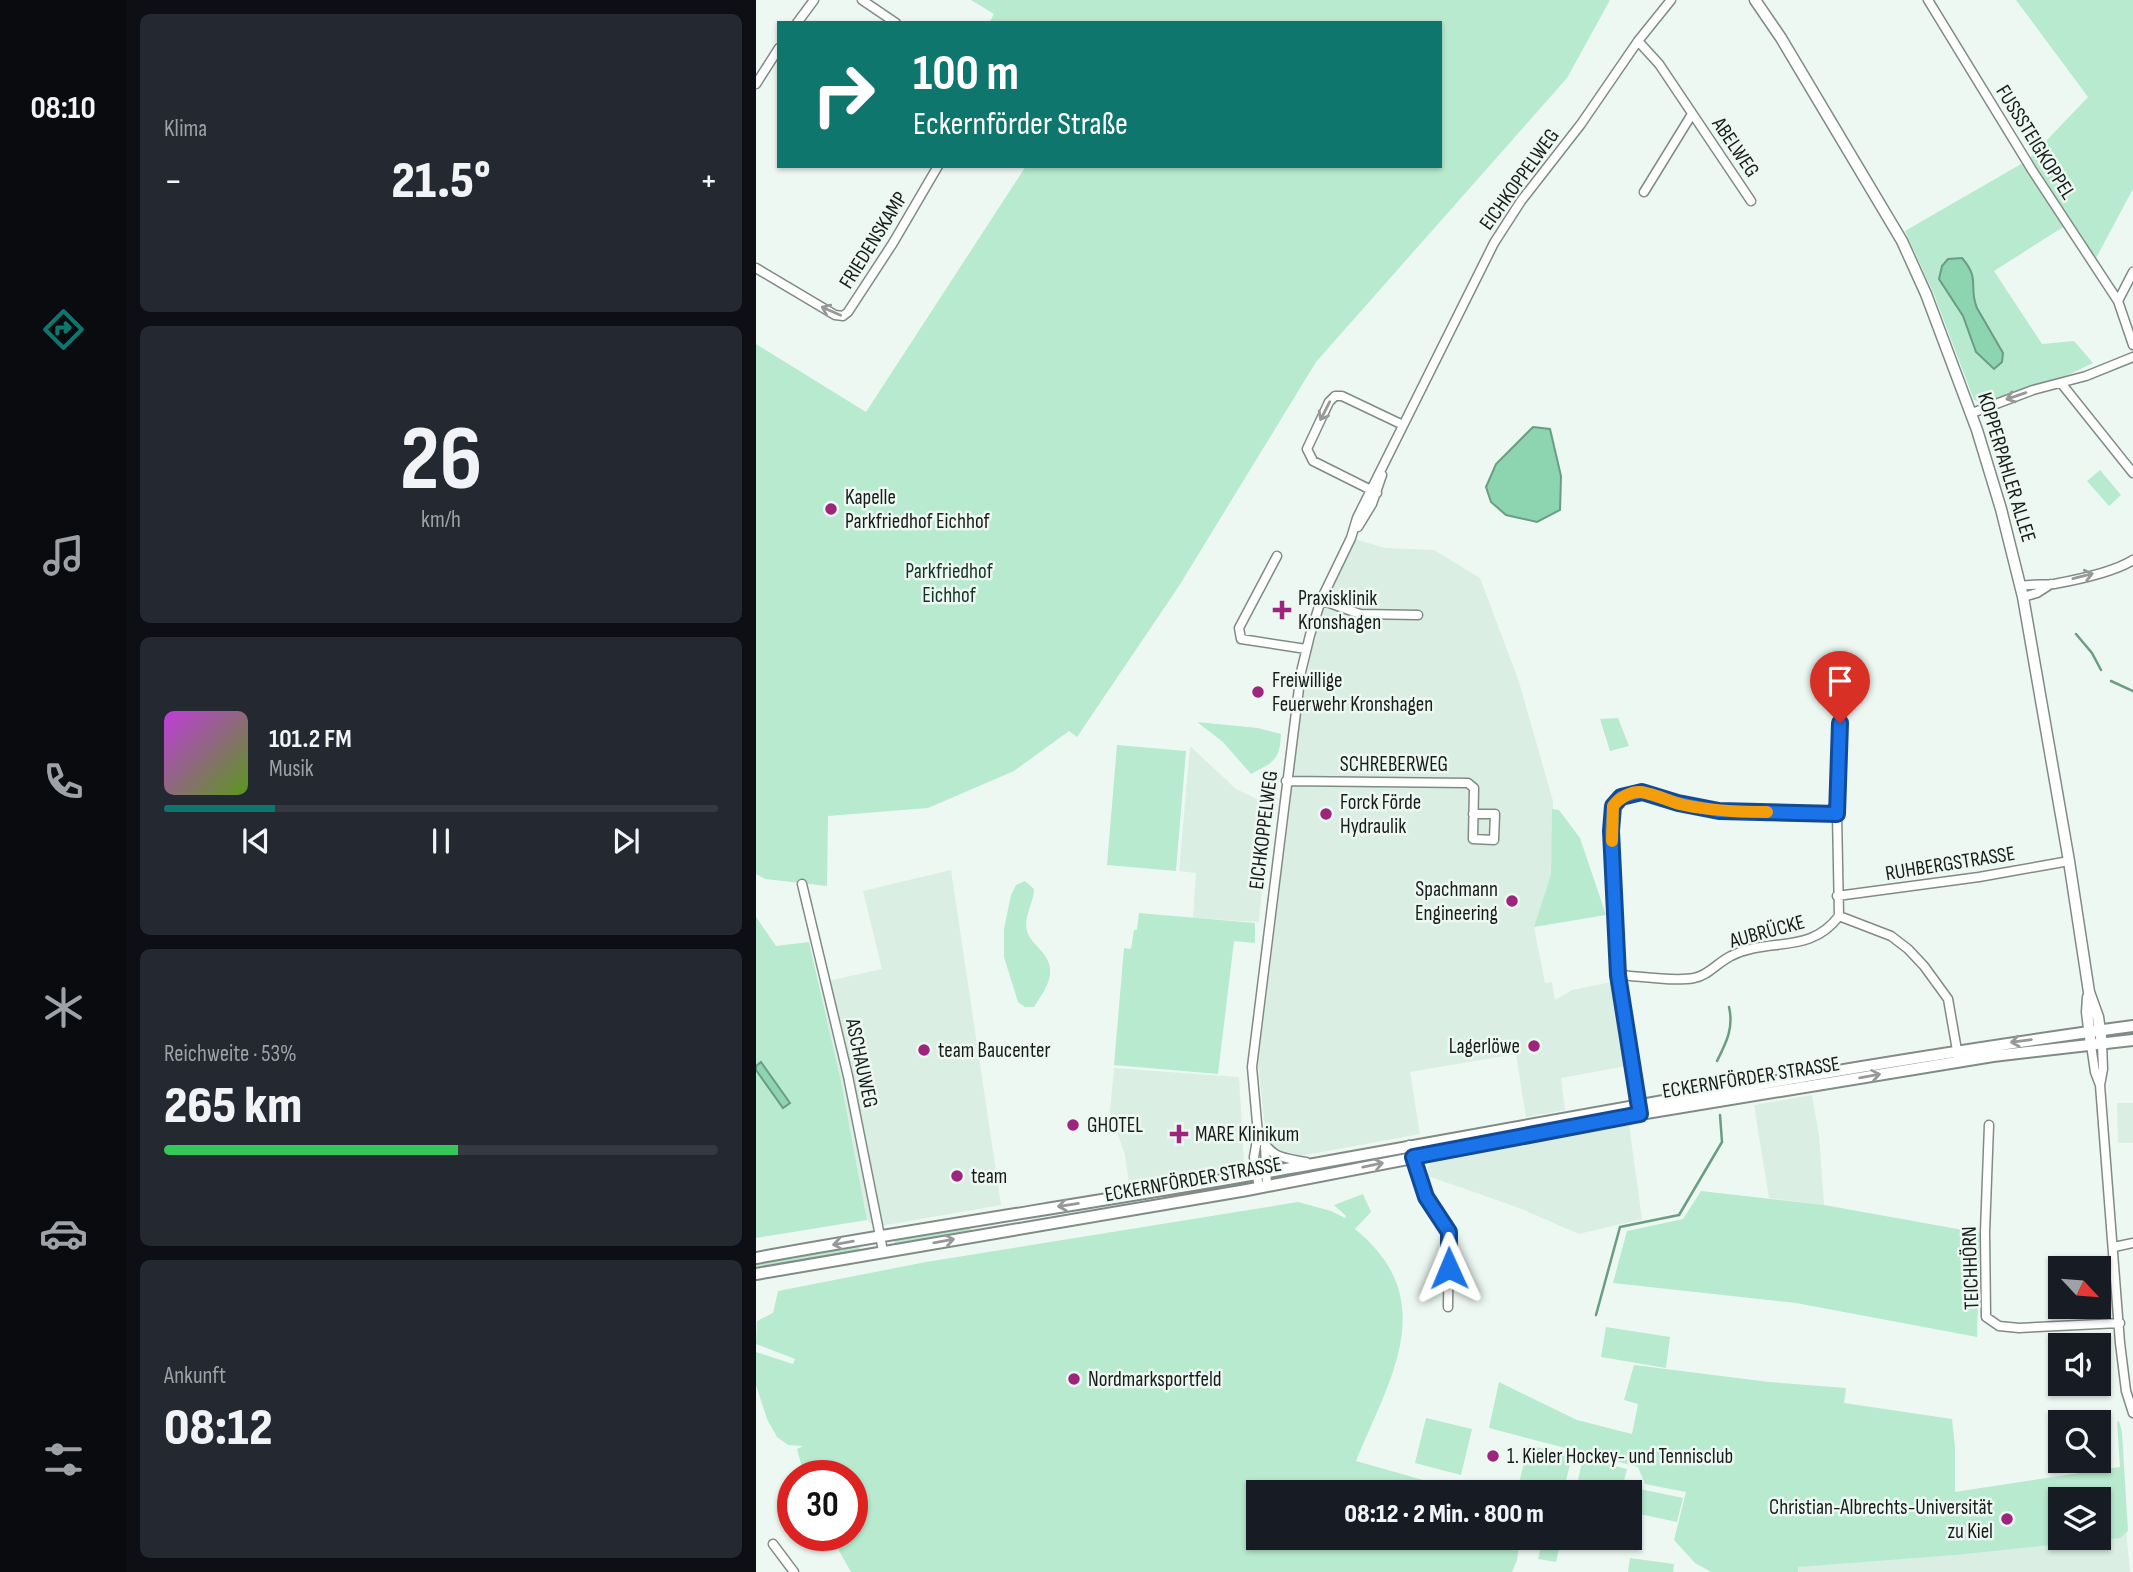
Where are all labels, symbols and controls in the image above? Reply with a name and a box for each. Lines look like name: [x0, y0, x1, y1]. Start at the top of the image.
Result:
text: 100 m: [913, 45, 1019, 104]
icon: right: [798, 49, 889, 140]
street label: FUSSSTEIGKOPPEL: [1990, 80, 2081, 204]
text: 08:10: [30, 89, 96, 128]
text: Eckernförder Straße: [913, 105, 1128, 144]
street label: ABELWEG: [1706, 112, 1765, 182]
text: Klima: [164, 115, 207, 143]
street label: EICHKOPPELWEG: [1474, 124, 1565, 235]
text: 21.5°: [391, 150, 491, 213]
text: −: [164, 159, 183, 204]
text: +: [699, 159, 718, 204]
street label: FRIEDENSKAMP: [834, 187, 913, 293]
one-way arrow: [821, 304, 842, 317]
icon: directions: [39, 305, 88, 354]
street label: KOPPERPAHLER ALLEE: [1972, 389, 2041, 545]
one-way arrow: [2005, 391, 2027, 403]
one-way arrow: [1318, 400, 1332, 420]
text: 26: [400, 406, 482, 515]
place label: Kapelle Parkfriedhof Eichhof: [845, 485, 991, 534]
marker: Kapelle Parkfriedhof Eichhof: [823, 501, 839, 517]
text: km/h: [421, 506, 461, 534]
icon: music: [39, 531, 88, 580]
park label: Parkfriedhof Eichhof: [905, 559, 994, 608]
one-way arrow: [2071, 569, 2093, 582]
place label: Praxisklinik Kronshagen: [1298, 586, 1381, 635]
marker: Praxisklinik Kronshagen: [1272, 600, 1292, 620]
pin: [1810, 651, 1870, 723]
icon: arrive: [1821, 662, 1859, 700]
place label: Freiwillige Feuerwehr Kronshagen: [1272, 668, 1433, 717]
marker: Freiwillige Feuerwehr Kronshagen: [1250, 684, 1266, 700]
text: 101.2 FM: [269, 724, 352, 755]
street label: SCHREBERWEG: [1340, 752, 1448, 777]
text: Musik: [269, 755, 314, 783]
icon: phone: [39, 757, 88, 806]
street label: EICHKOPPELWEG: [1244, 769, 1283, 891]
place label: Forck Förde Hydraulik: [1340, 790, 1421, 839]
marker: Forck Förde Hydraulik: [1318, 806, 1334, 822]
icon: previous: [237, 822, 275, 860]
icon: pause: [422, 822, 460, 860]
icon: next: [607, 822, 645, 860]
street label: RUHBERGSTRASSE: [1884, 841, 2017, 886]
place label: Spachmann Engineering: [1415, 877, 1498, 926]
marker: Spachmann Engineering: [1504, 893, 1520, 909]
street label: AUBRÜCKE: [1726, 909, 1807, 954]
icon: climate: [39, 983, 88, 1032]
street label: ASCHAUWEG: [840, 1015, 883, 1110]
place label: Lagerlöwe: [1449, 1034, 1520, 1059]
one-way arrow: [2011, 1035, 2033, 1048]
place label: team Baucenter: [938, 1038, 1050, 1063]
marker: Lagerlöwe: [1526, 1038, 1542, 1054]
text: Reichweite · 53%: [164, 1040, 297, 1068]
marker: team Baucenter: [916, 1042, 932, 1058]
street label: ECKERNFÖRDER STRASSE: [1661, 1051, 1842, 1104]
one-way arrow: [1858, 1069, 1881, 1082]
text: 265 km: [164, 1075, 302, 1138]
place label: GHOTEL: [1087, 1113, 1143, 1138]
marker: GHOTEL: [1065, 1117, 1081, 1133]
place label: MARE Klinikum: [1195, 1122, 1299, 1147]
marker: MARE Klinikum: [1169, 1124, 1189, 1144]
street label: ECKERNFÖRDER STRASSE: [1103, 1152, 1284, 1207]
one-way arrow: [1361, 1158, 1384, 1171]
place label: team: [971, 1164, 1007, 1189]
marker: team: [949, 1168, 965, 1184]
one-way arrow: [1057, 1199, 1080, 1212]
icon: car: [39, 1209, 88, 1258]
street label: TEICHHÖRN: [1957, 1226, 1984, 1310]
position arrow: [1412, 1231, 1486, 1305]
one-way arrow: [932, 1234, 955, 1247]
one-way arrow: [833, 1237, 855, 1250]
north arrow: [2048, 1256, 2110, 1320]
map controls: [2048, 1256, 2111, 1550]
button: sound: [2048, 1333, 2111, 1396]
text: Ankunft: [164, 1362, 226, 1390]
place label: Nordmarksportfeld: [1088, 1367, 1222, 1392]
marker: Nordmarksportfeld: [1066, 1371, 1082, 1387]
text: 08:12: [164, 1397, 273, 1460]
button: search: [2048, 1410, 2111, 1473]
icon: filters: [39, 1435, 88, 1484]
place label: 1. Kieler Hockey- und Tennisclub: [1507, 1444, 1733, 1469]
marker: 1. Kieler Hockey- und Tennisclub: [1485, 1448, 1501, 1464]
speed limit sign: 30: [777, 1460, 868, 1551]
button: layers: [2048, 1487, 2111, 1550]
place label: Christian-Albrechts-Universität zu Kiel: [1769, 1495, 1993, 1544]
text: 08:12 · 2 Min. · 800 m: [1344, 1499, 1544, 1530]
marker: Christian-Albrechts-Universität zu Kiel: [1999, 1511, 2015, 1527]

